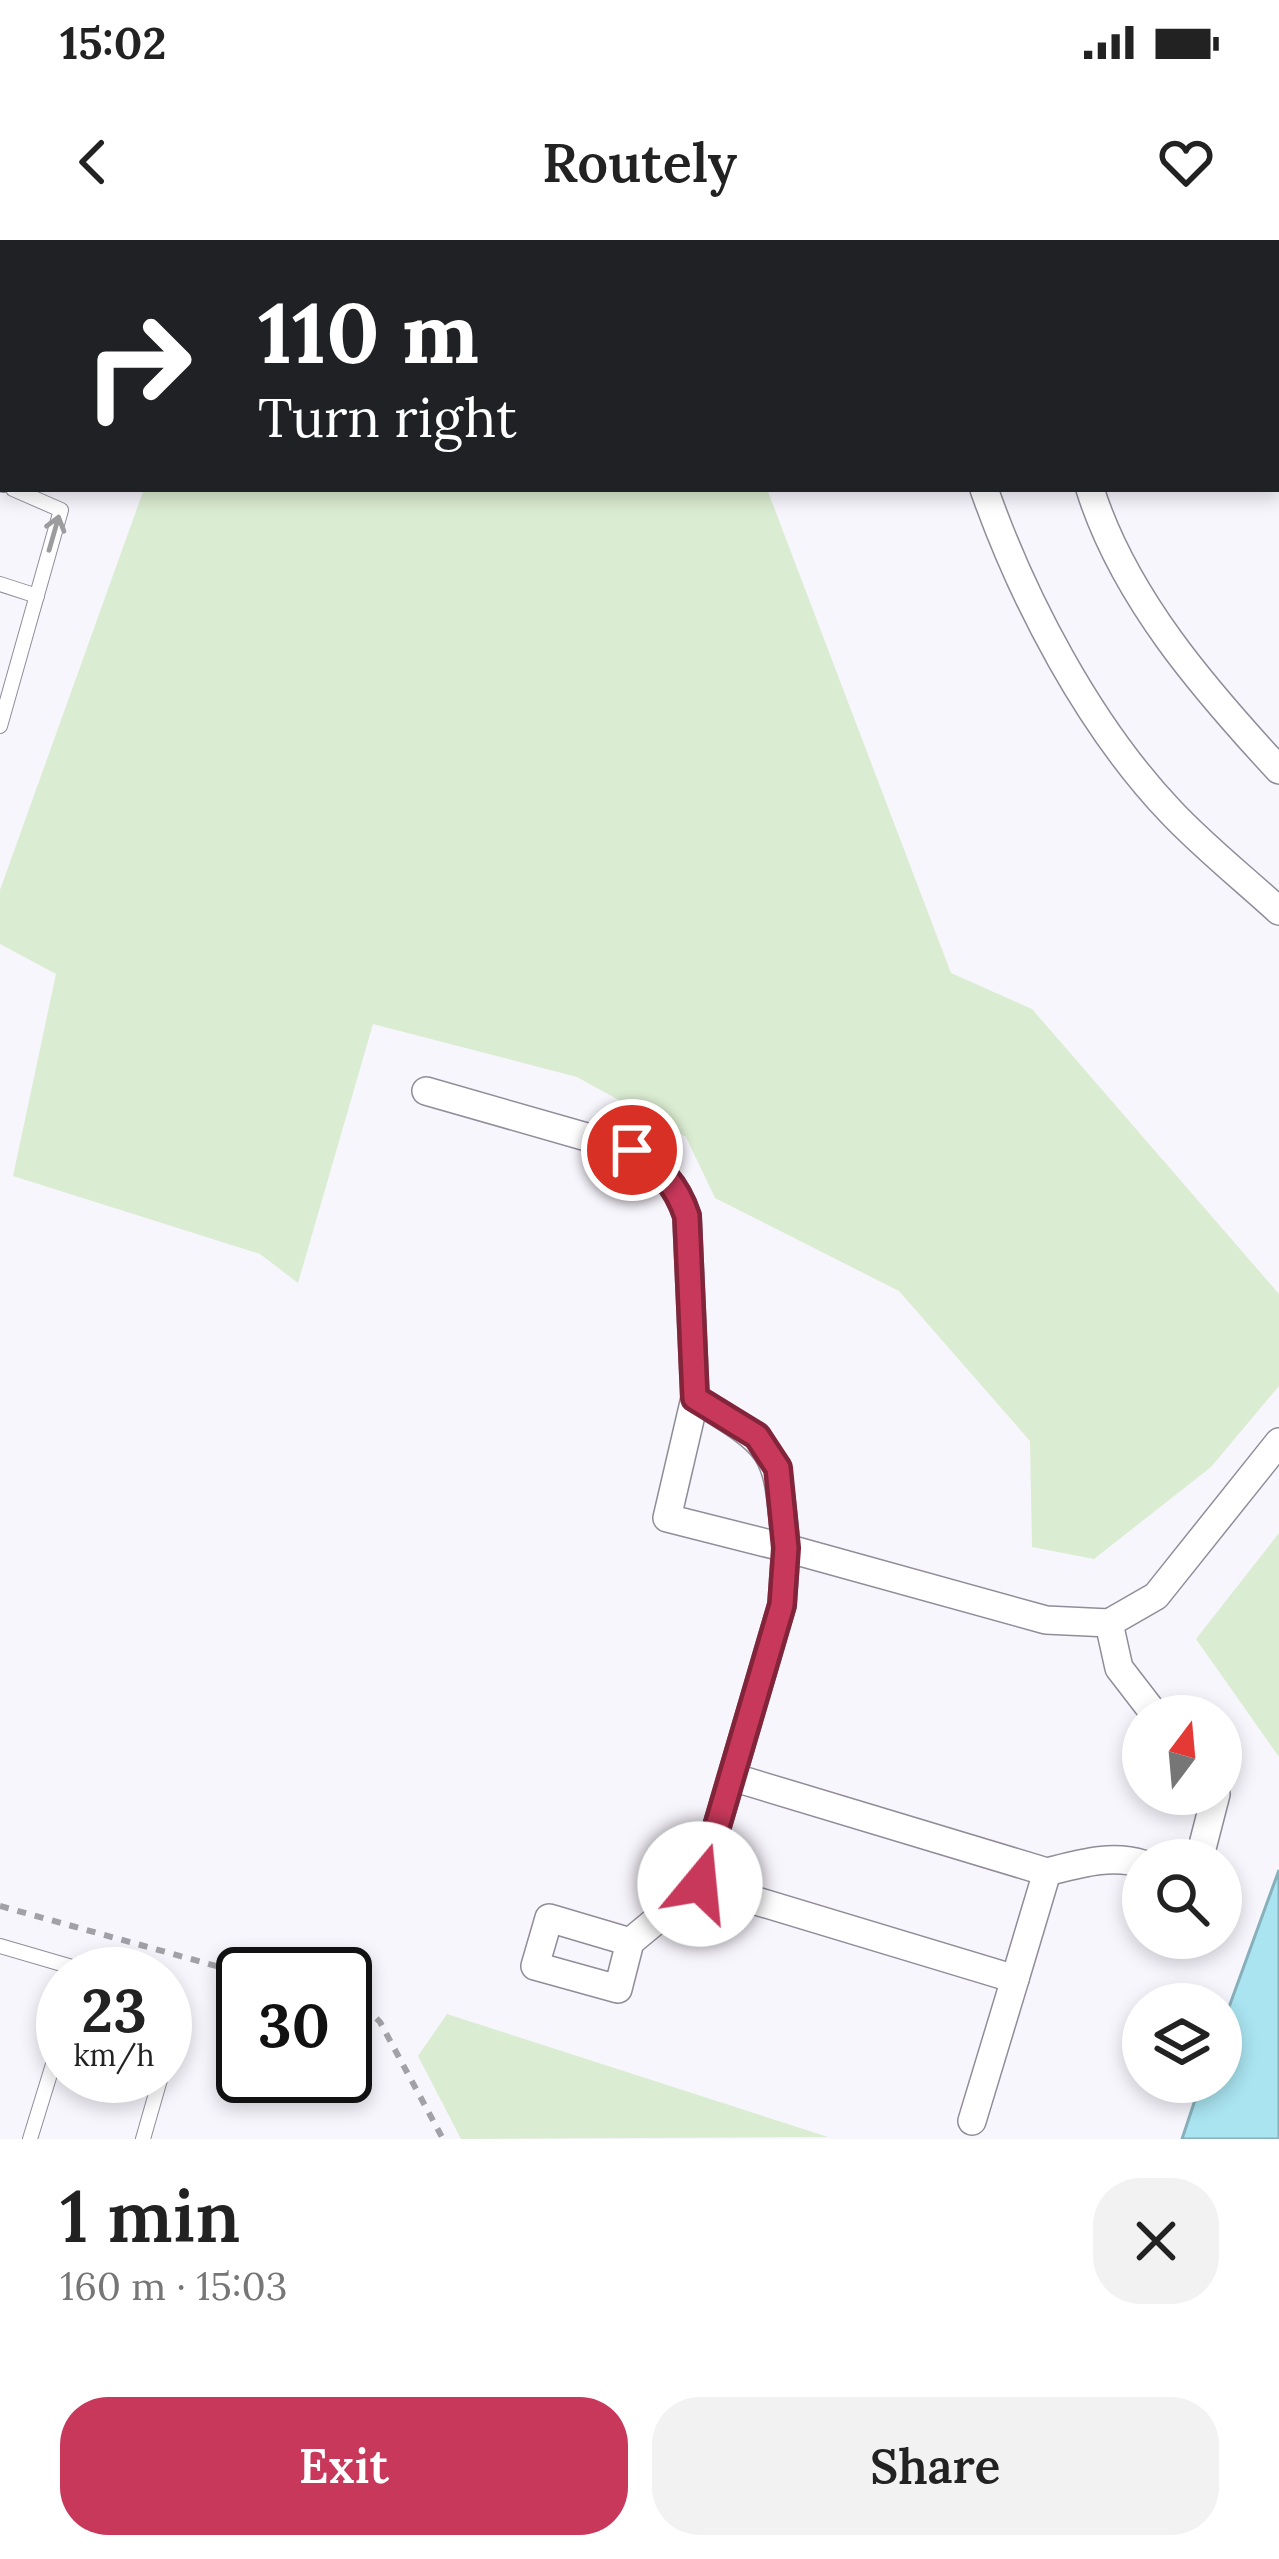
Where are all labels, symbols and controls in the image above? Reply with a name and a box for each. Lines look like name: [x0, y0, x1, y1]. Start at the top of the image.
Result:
text: 15:02: [60, 14, 166, 71]
text: Routely: [542, 128, 737, 197]
icon: back: [60, 129, 126, 195]
icon: heart: [1153, 129, 1219, 195]
text: 110 m: [258, 278, 479, 386]
icon: right: [60, 288, 216, 444]
text: Turn right: [258, 383, 517, 452]
one-way arrow: [45, 515, 67, 553]
pin: [581, 1099, 683, 1201]
icon: arrive: [599, 1117, 665, 1183]
north arrow: [1122, 1695, 1242, 1815]
map controls: [1122, 1695, 1242, 2103]
position arrow: [637, 1821, 763, 1947]
button: search: [1122, 1839, 1242, 1959]
speed limit sign: 30: [216, 1947, 372, 2103]
text: 23: [81, 1972, 147, 2048]
button: layers: [1122, 1983, 1242, 2103]
text: km/h: [73, 2036, 155, 2074]
text: 1 min: [60, 2170, 240, 2262]
button: close: [1093, 2178, 1219, 2304]
text: 160 m · 15:03: [60, 2261, 288, 2311]
button: Exit: [60, 2397, 628, 2535]
button: Share: [652, 2397, 1219, 2535]

